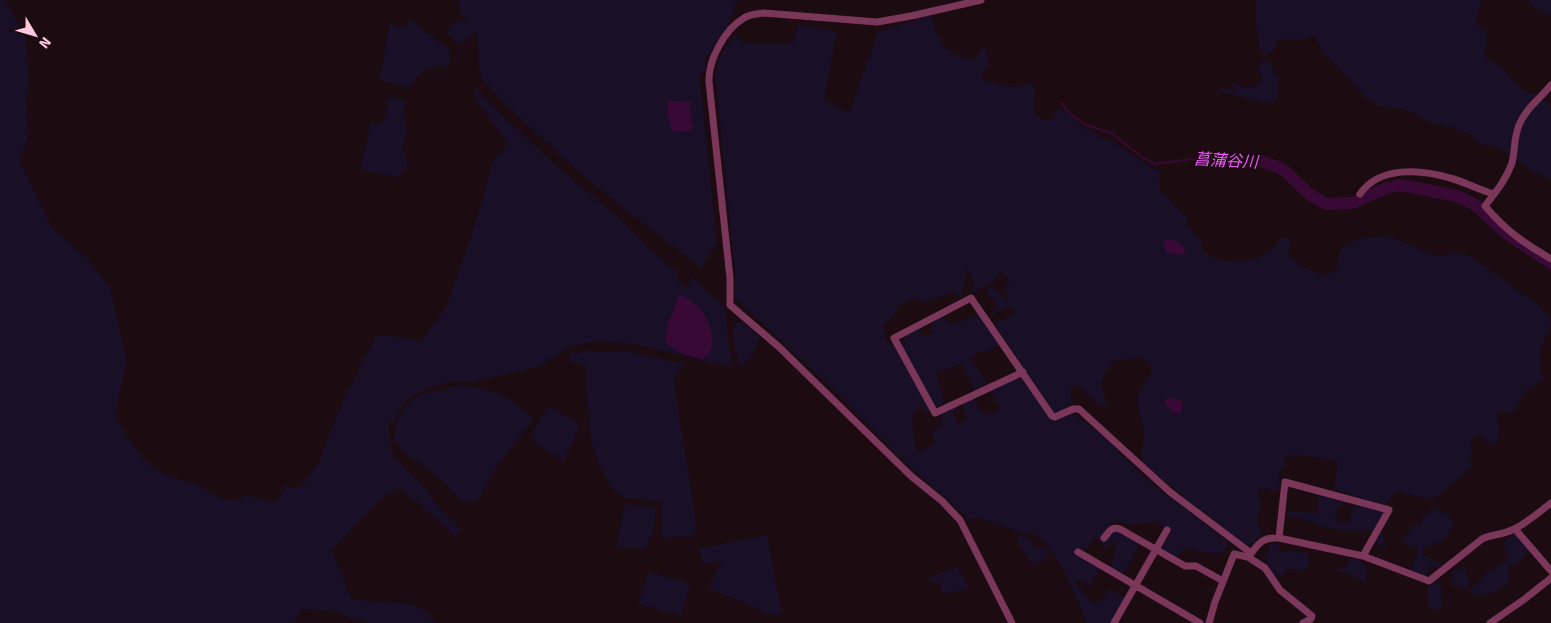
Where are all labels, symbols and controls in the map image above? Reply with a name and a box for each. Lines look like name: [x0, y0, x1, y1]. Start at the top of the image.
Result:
north arrow: [10, 10, 60, 60]
text: N: [35, 34, 55, 52]
water label: 菖蒲谷川: [1194, 149, 1260, 173]

